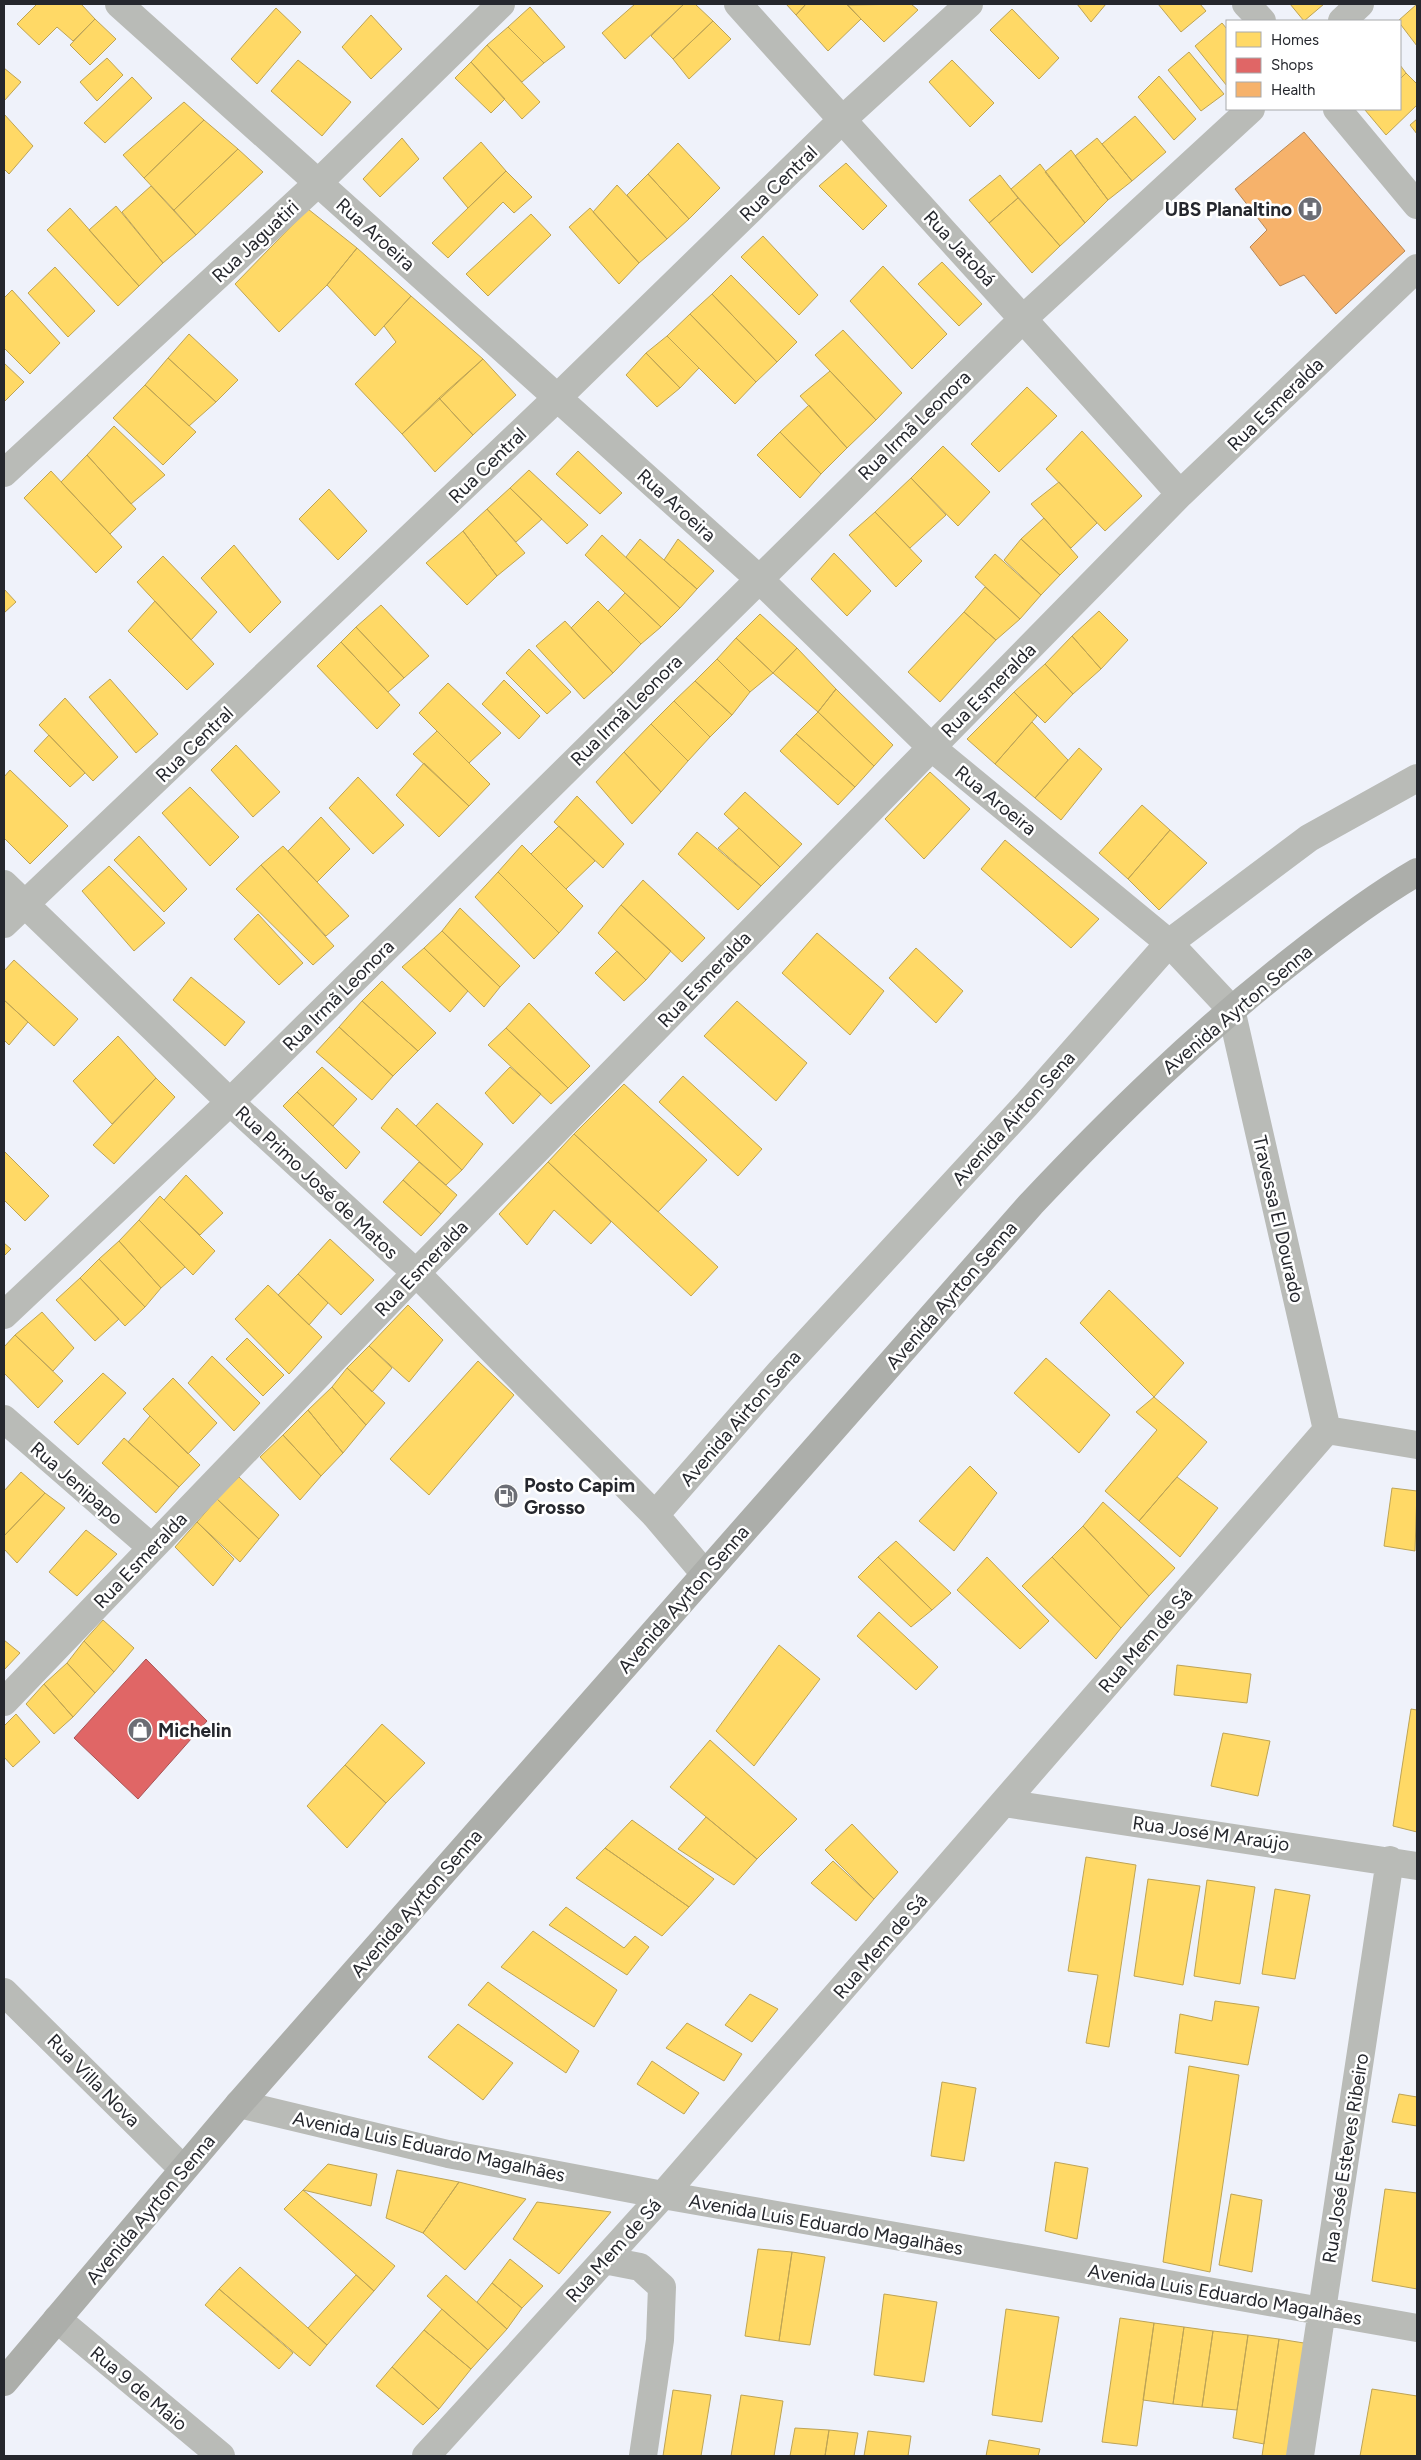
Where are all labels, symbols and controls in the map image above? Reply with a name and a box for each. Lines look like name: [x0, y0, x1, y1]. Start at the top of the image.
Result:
legend: [1226, 20, 1401, 110]
text: Homes: [1271, 31, 1319, 49]
text: Shops: [1271, 56, 1313, 74]
text: Health: [1271, 81, 1315, 99]
street label: Rua Central: [735, 141, 822, 226]
street label: Rua Aroeira: [332, 193, 420, 276]
street label: Rua Jaguatiri: [207, 195, 303, 287]
hospital icon: UBS Planaltino: [1297, 196, 1323, 222]
place label: UBS Planaltino: [1165, 198, 1292, 221]
street label: Rua Jatobá: [919, 206, 1001, 291]
street label: Rua Esmeralda: [1223, 353, 1328, 456]
street label: Rua Irmã Leonora: [853, 366, 976, 485]
street label: Rua Central: [444, 423, 531, 508]
street label: Rua Aroeira: [633, 464, 721, 547]
street label: Rua Esmeralda: [936, 638, 1041, 743]
street label: Rua Irmã Leonora: [566, 650, 687, 771]
street label: Rua Central: [151, 702, 238, 787]
street label: Rua Aroeira: [950, 761, 1041, 840]
street label: Rua Esmeralda: [653, 927, 756, 1032]
street label: Rua Irmã Leonora: [278, 935, 399, 1056]
street label: Avenida Ayrton Senna: [1158, 940, 1317, 1079]
street label: Avenida Airton Sena: [947, 1046, 1080, 1190]
street label: Rua Primo José de Matos: [230, 1101, 403, 1264]
street label: Travessa El Dourado: [1248, 1133, 1309, 1305]
street label: Rua Esmeralda: [370, 1216, 473, 1321]
street label: Avenida Ayrton Senna: [881, 1217, 1022, 1374]
street label: Avenida Airton Sena: [675, 1346, 806, 1491]
street label: Rua Jenipapo: [26, 1437, 128, 1530]
place label: Posto Capim Grosso: [524, 1474, 635, 1519]
fuel station icon: Posto Capim Grosso: [493, 1483, 519, 1509]
street label: Rua Esmeralda: [89, 1508, 192, 1613]
street label: Avenida Ayrton Senna: [613, 1521, 754, 1678]
street label: Rua Mem de Sá: [1093, 1583, 1197, 1698]
shop icon: Michelin: [127, 1717, 153, 1743]
place label: Michelin: [158, 1719, 231, 1742]
street label: Rua José M Araújo: [1131, 1811, 1291, 1856]
street label: Avenida Ayrton Senna: [346, 1825, 487, 1982]
street label: Rua Mem de Sá: [828, 1889, 932, 2004]
street label: Rua Villa Nova: [42, 2029, 145, 2132]
street label: Rua José Esteves Ribeiro: [1318, 2051, 1373, 2265]
street label: Avenida Luis Eduardo Magalhães: [291, 2106, 567, 2187]
street label: Avenida Ayrton Senna: [81, 2130, 220, 2289]
street label: Avenida Luis Eduardo Magalhães: [687, 2189, 965, 2260]
street label: Rua Mem de Sá: [561, 2194, 666, 2307]
street label: Avenida Luis Eduardo Magalhães: [1086, 2259, 1364, 2330]
street label: Rua 9 de Maio: [85, 2341, 192, 2436]

